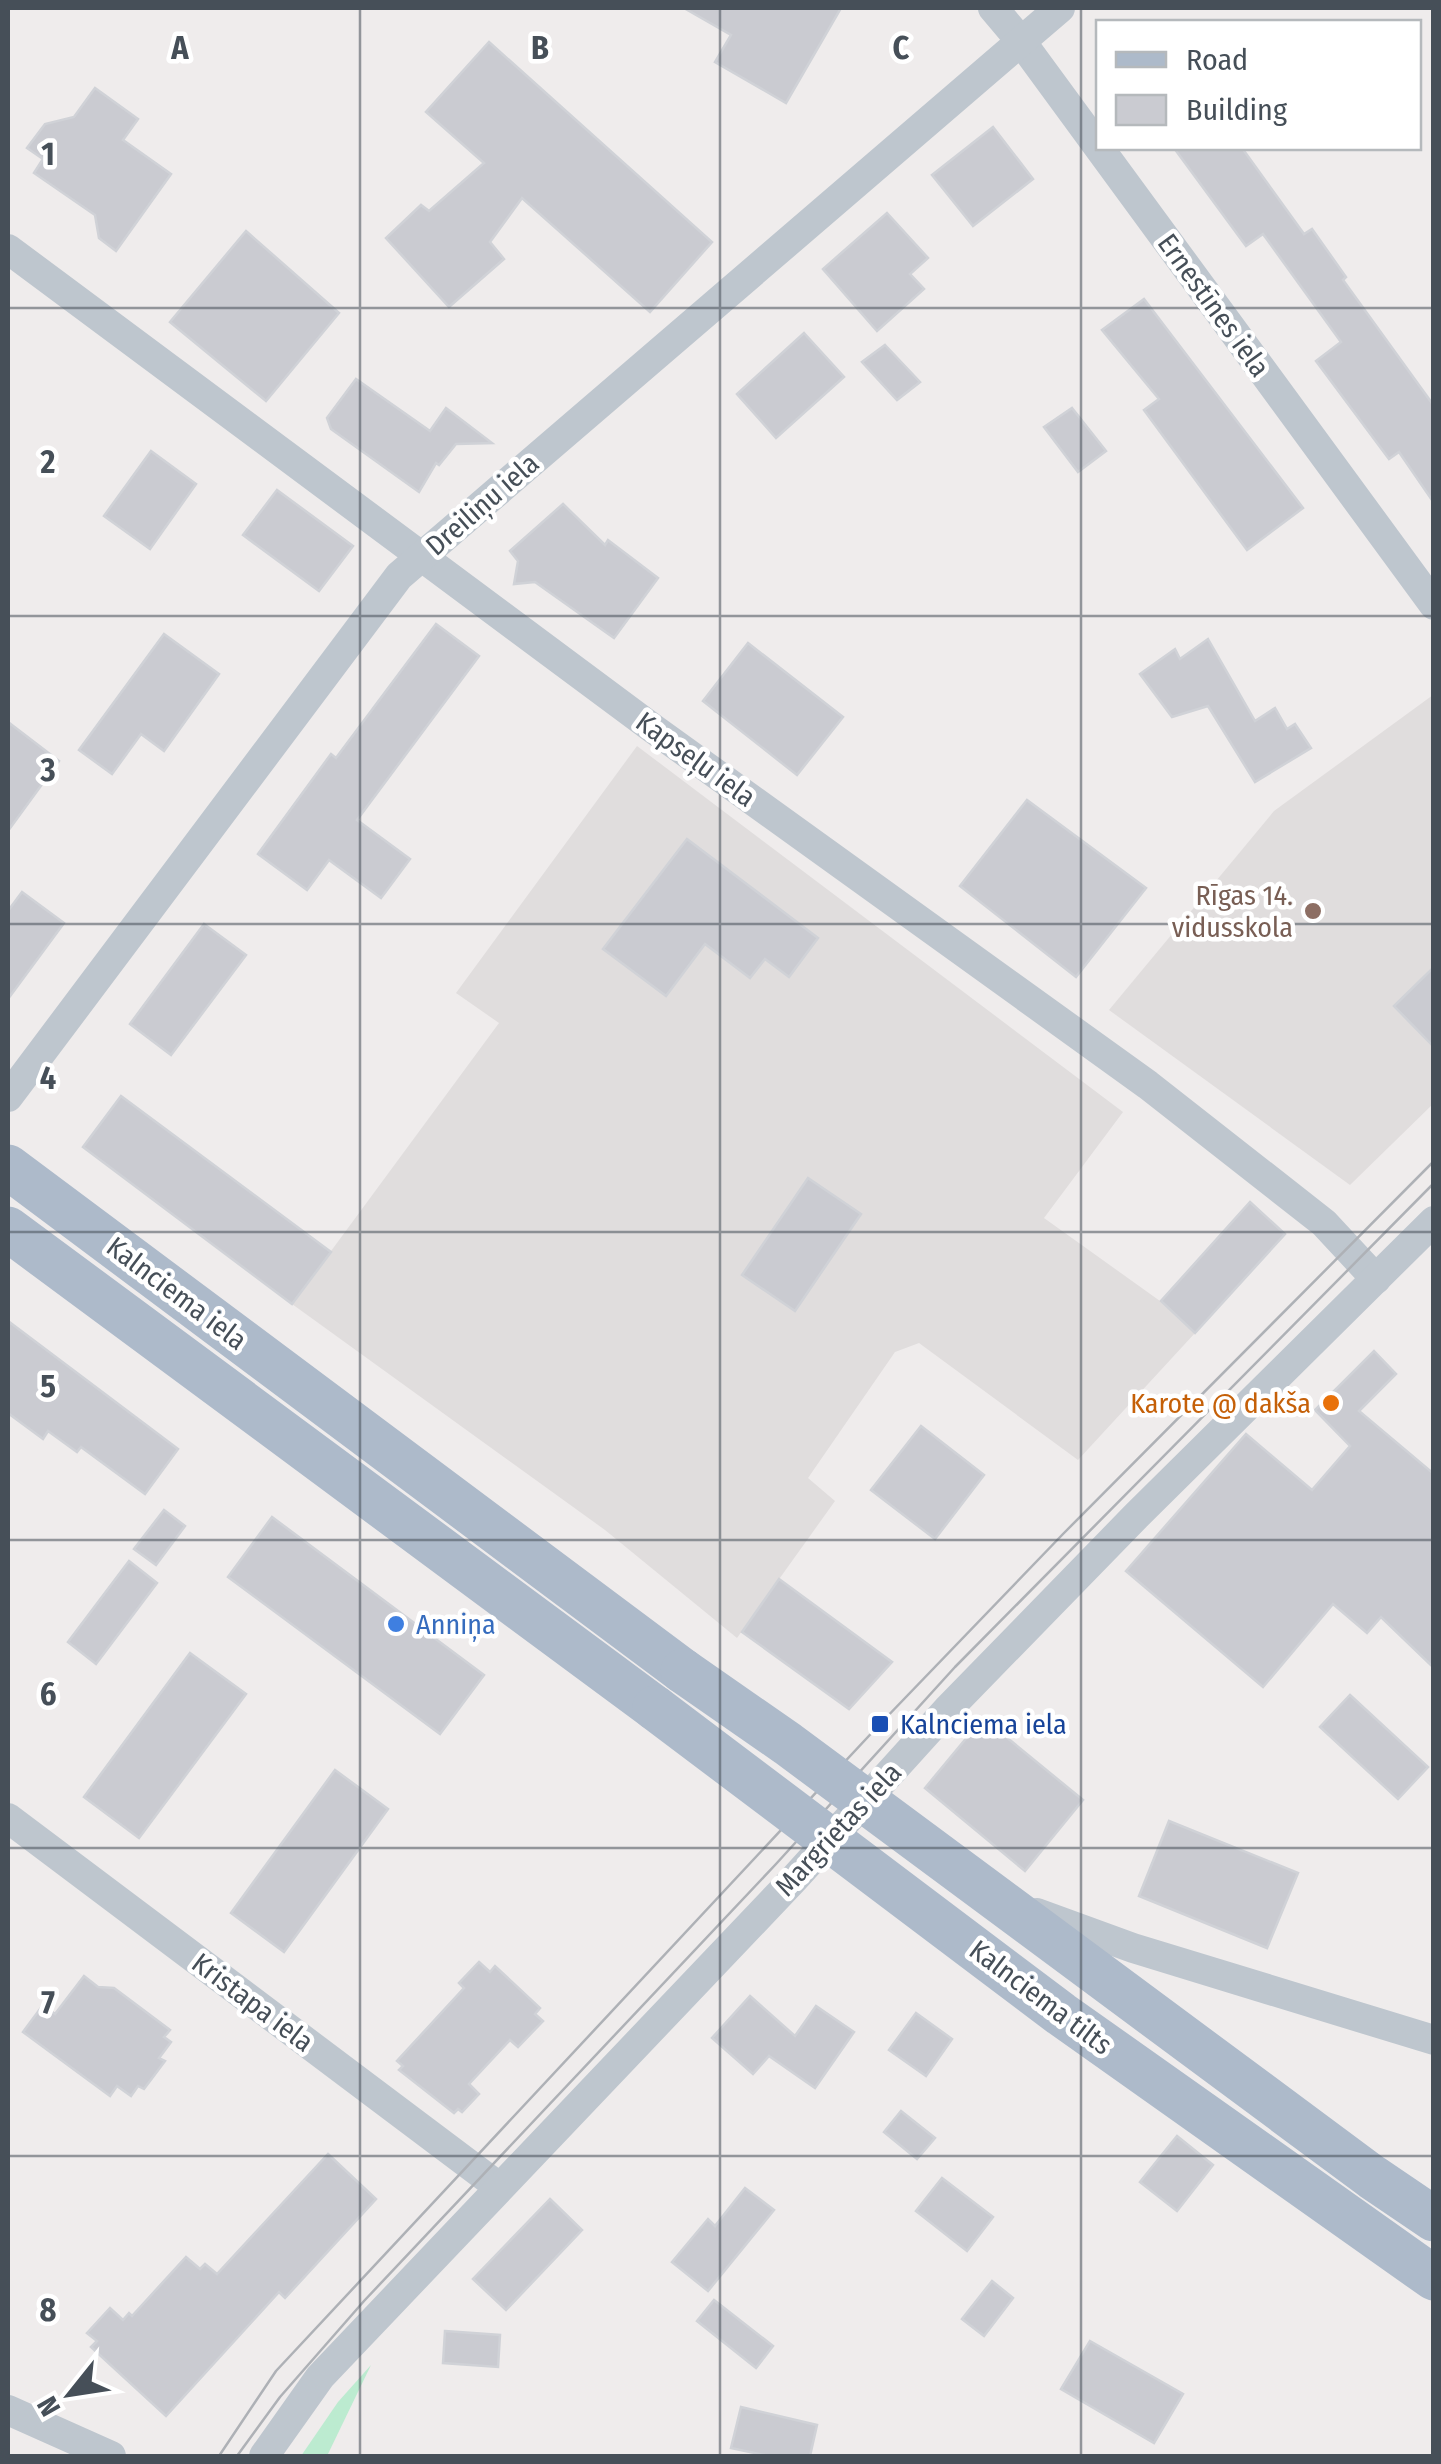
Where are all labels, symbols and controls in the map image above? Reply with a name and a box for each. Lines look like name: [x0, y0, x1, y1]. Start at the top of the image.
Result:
legend: [1096, 20, 1421, 150]
text: A: [170, 29, 189, 67]
text: B: [531, 29, 549, 67]
text: C: [893, 29, 910, 67]
text: Road: [1186, 42, 1248, 78]
text: Building: [1186, 92, 1288, 128]
text: 1: [41, 135, 55, 173]
street label: Ernestīnes iela: [1151, 227, 1276, 383]
text: 2: [40, 443, 56, 481]
street label: Dreiliņu iela: [419, 447, 546, 563]
street label: Kapseļu iela: [629, 705, 762, 815]
text: 3: [39, 751, 56, 789]
place label: Rīgas 14. vidusskola: [1172, 879, 1293, 944]
marker: Rīgas 14. vidusskola: [1302, 900, 1324, 922]
text: 4: [40, 1059, 56, 1097]
street label: Kalnciema iela: [100, 1230, 253, 1357]
text: 5: [40, 1367, 56, 1405]
place label: Karote @ dakša: [1130, 1387, 1311, 1420]
marker: Karote @ dakša: [1320, 1392, 1342, 1414]
place label: Anniņa: [416, 1608, 496, 1642]
marker: Anniņa: [385, 1613, 407, 1635]
text: 6: [40, 1675, 56, 1713]
place label: Kalnciema iela: [900, 1708, 1067, 1741]
marker: Kalnciema iela: [869, 1713, 891, 1735]
street label: Margrietas iela: [768, 1756, 908, 1903]
street label: Kalnciema tilts: [963, 1933, 1118, 2062]
street label: Kristapa iela: [186, 1946, 320, 2059]
text: 7: [41, 1983, 55, 2021]
text: 8: [40, 2291, 57, 2329]
north arrow: [20, 2344, 120, 2444]
text: N: [30, 2391, 67, 2422]

